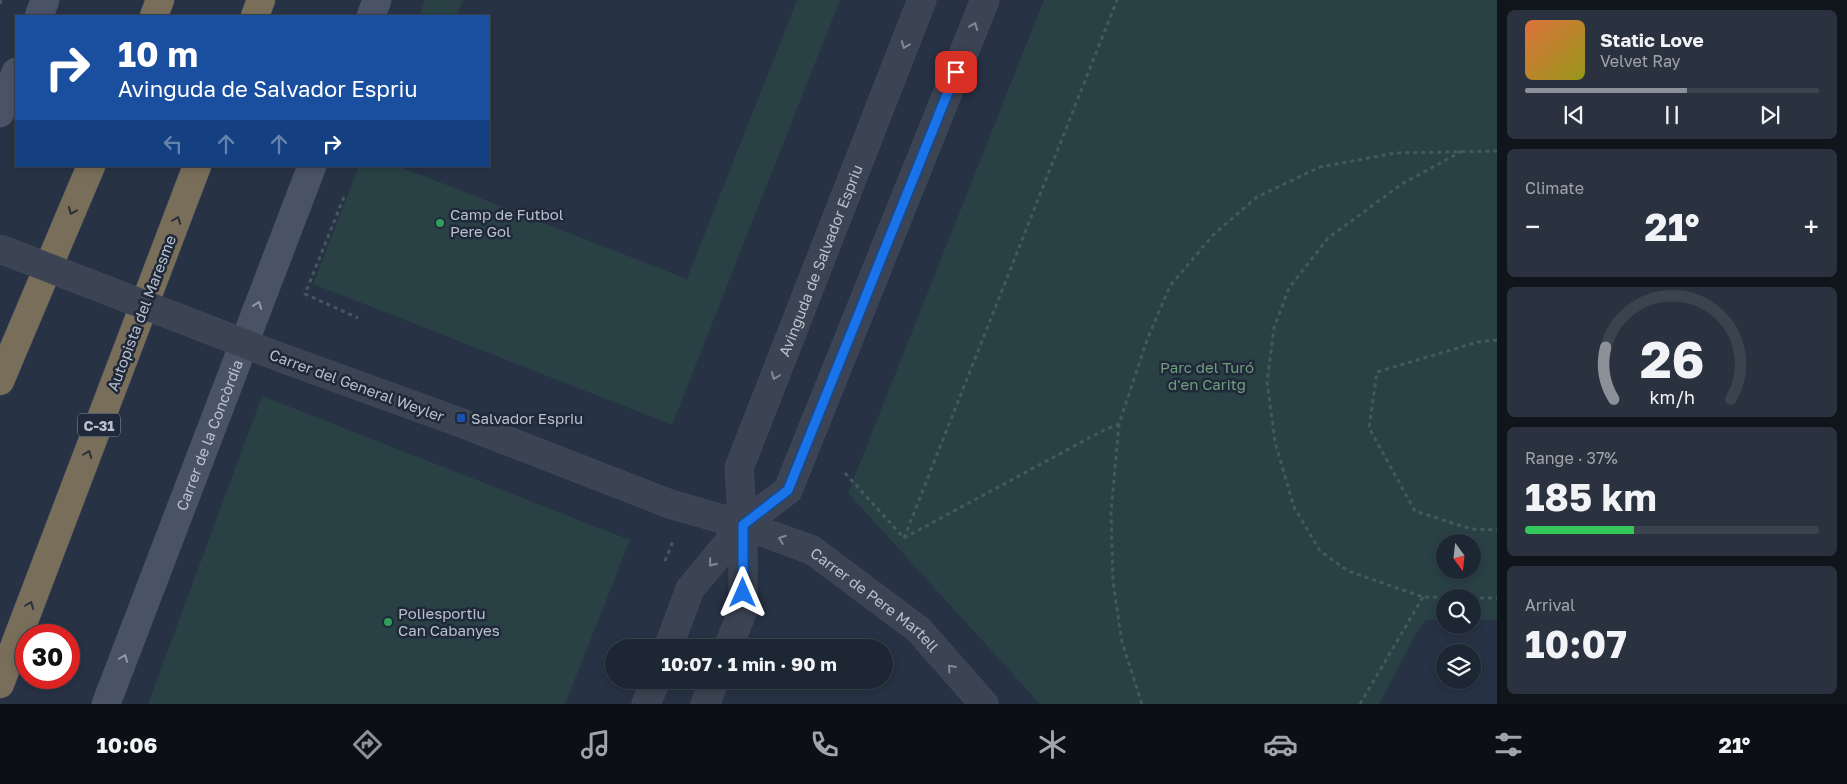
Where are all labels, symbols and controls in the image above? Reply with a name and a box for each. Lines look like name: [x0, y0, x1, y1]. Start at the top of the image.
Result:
one-way arrow: [969, 23, 979, 31]
text: Static Love: [1600, 28, 1704, 51]
text: 10 m: [118, 33, 198, 75]
icon: right: [35, 35, 100, 100]
one-way arrow: [900, 41, 910, 49]
pin: [935, 51, 977, 93]
text: Velvet Ray: [1600, 51, 1681, 71]
icon: arrive: [942, 58, 970, 86]
text: Avinguda de Salvador Espriu: [118, 75, 418, 102]
icon: previous: [1560, 101, 1588, 129]
icon: pause: [1658, 101, 1686, 129]
icon: next: [1756, 101, 1784, 129]
icon: left: [159, 130, 187, 158]
icon: ahead: [212, 130, 240, 158]
icon: ahead: [265, 130, 293, 158]
icon: right: [318, 130, 346, 158]
street label: Avinguda de Salvador Espriu: [775, 162, 866, 359]
text: Climate: [1525, 178, 1584, 198]
text: 21°: [1645, 204, 1700, 249]
place label: Camp de Futbol Pere Gol: [450, 205, 564, 240]
one-way arrow: [68, 206, 79, 215]
text: −: [1525, 210, 1540, 243]
text: +: [1804, 210, 1819, 243]
one-way arrow: [171, 216, 181, 225]
marker: Camp de Futbol Pere Gol: [434, 217, 446, 229]
street label: Autopista del Maresme: [103, 232, 179, 393]
one-way arrow: [252, 301, 262, 310]
text: 26: [1640, 327, 1704, 389]
street label: Carrer del General Weyler: [267, 345, 447, 425]
street label: Carrer de la Concòrdia: [172, 357, 246, 513]
park label: Parc del Turó d'en Caritg: [1160, 358, 1254, 393]
one-way arrow: [771, 371, 782, 380]
text: km/h: [1649, 386, 1695, 408]
place label: Salvador Espriu: [471, 409, 583, 427]
marker: Salvador Espriu: [455, 412, 467, 424]
road number: C-31: [78, 414, 120, 436]
text: Range · 37%: [1525, 448, 1618, 468]
one-way arrow: [82, 450, 92, 458]
text: 185 km: [1525, 474, 1657, 519]
north arrow: [1436, 534, 1481, 579]
map controls: [1436, 534, 1481, 689]
one-way arrow: [778, 535, 787, 545]
street label: Carrer de Pere Martell: [807, 543, 943, 655]
one-way arrow: [709, 557, 718, 566]
position arrow: [716, 566, 768, 618]
button: search: [1436, 589, 1481, 634]
text: Arrival: [1525, 595, 1575, 615]
one-way arrow: [24, 602, 34, 610]
place label: Poliesportiu Can Cabanyes: [398, 604, 500, 639]
marker: Poliesportiu Can Cabanyes: [382, 616, 394, 628]
text: 10:07: [1525, 621, 1627, 666]
speed limit sign: 30: [15, 624, 80, 689]
button: layers: [1436, 644, 1481, 689]
text: 10:07 · 1 min · 90 m: [661, 652, 837, 675]
one-way arrow: [118, 655, 128, 663]
one-way arrow: [948, 664, 957, 673]
icon: directions: [350, 727, 385, 762]
icon: music: [578, 727, 613, 762]
icon: phone: [807, 727, 842, 762]
icon: climate: [1035, 727, 1070, 762]
icon: car: [1263, 727, 1298, 762]
icon: filters: [1491, 727, 1526, 762]
text: 10:06: [97, 731, 157, 758]
text: 21°: [1719, 731, 1750, 758]

